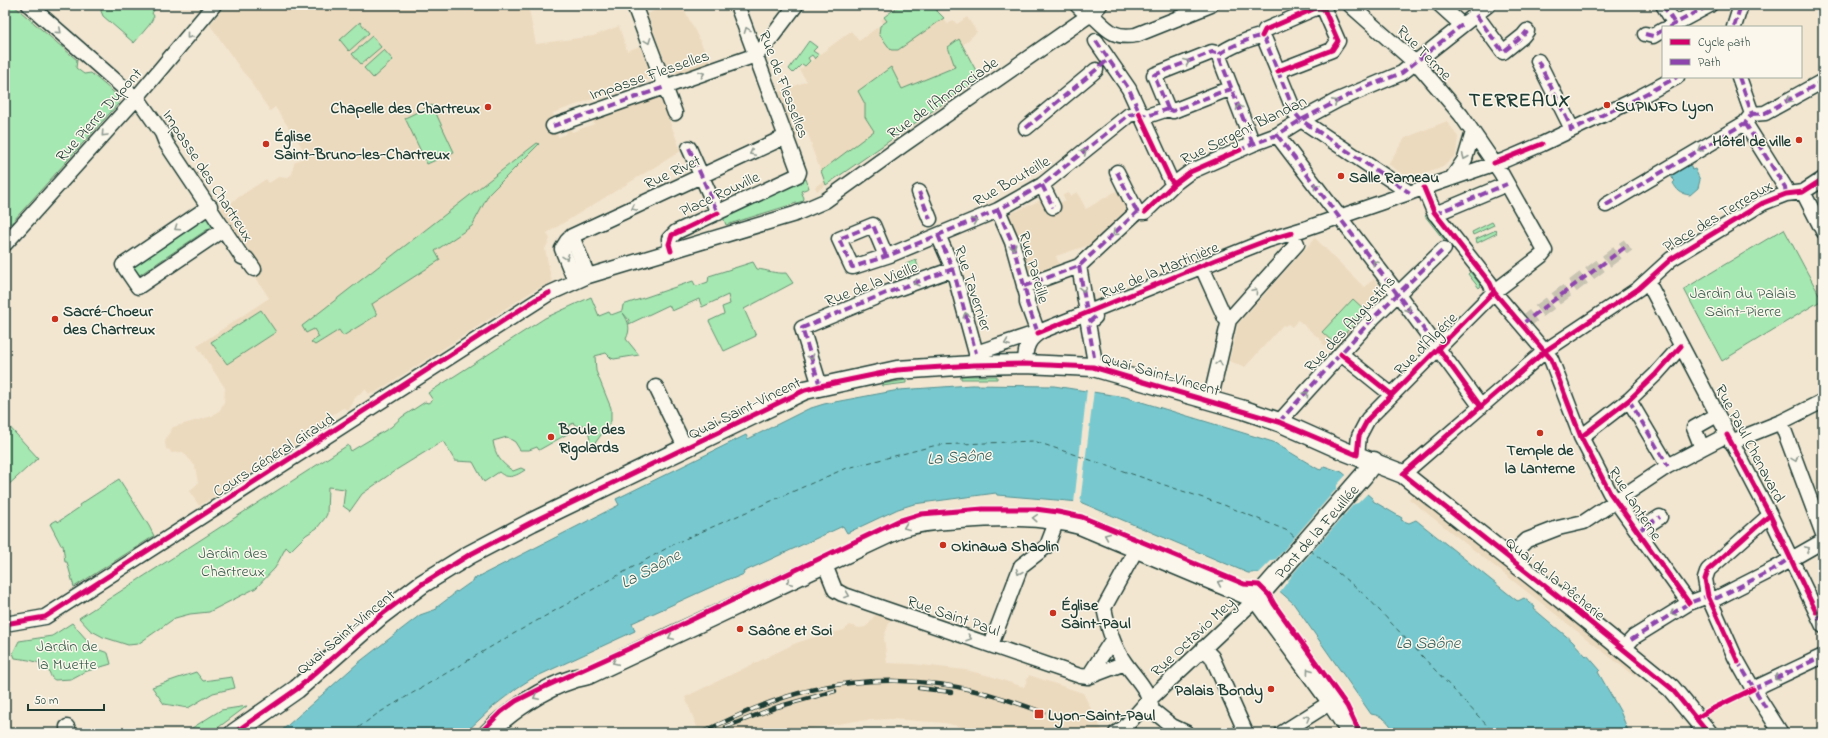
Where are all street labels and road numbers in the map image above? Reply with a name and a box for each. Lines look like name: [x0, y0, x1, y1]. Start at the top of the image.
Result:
street label: Rue Terme: [1390, 20, 1457, 87]
street label: Rue de Flesselles: [752, 27, 815, 142]
street label: Impasse Flesselles: [586, 44, 713, 108]
street label: Rue de l'Annonciade: [883, 51, 1004, 146]
street label: Rue Pierre Dupont: [51, 62, 149, 168]
street label: Rue Sergent Blandan: [1177, 90, 1311, 172]
street label: Impasse des Chartreux: [156, 105, 259, 247]
street label: Rue Rivet: [641, 149, 706, 196]
street label: Rue Bouteille: [969, 150, 1056, 213]
street label: Place Rouville: [676, 165, 765, 224]
street label: Place des Terreaux: [1658, 174, 1778, 259]
street label: Rue Pareille: [1011, 229, 1055, 307]
street label: Rue de la Martinière: [1097, 236, 1224, 306]
street label: Rue Tavernier: [947, 243, 997, 334]
street label: Rue de la Vieille: [821, 256, 923, 314]
street label: Rue des Augustins: [1299, 270, 1402, 378]
street label: Rue d'Algérie: [1389, 306, 1464, 382]
street label: Quai Saint-Vincent: [1098, 346, 1223, 404]
street label: Quai Saint-Vincent: [685, 371, 806, 446]
street label: Rue Paul Chenavard: [1708, 381, 1791, 507]
street label: Cours Général Giraud: [209, 407, 340, 504]
street label: Rue Lanterne: [1601, 462, 1668, 547]
street label: Pont de la Feuillée: [1270, 479, 1366, 585]
street label: Quai de la Pêcherie: [1499, 532, 1611, 628]
street label: Quai Saint-Vincent: [292, 584, 401, 681]
street label: Rue Saint Paul: [904, 590, 1003, 644]
street label: Rue Octavio Mey: [1146, 592, 1241, 683]

